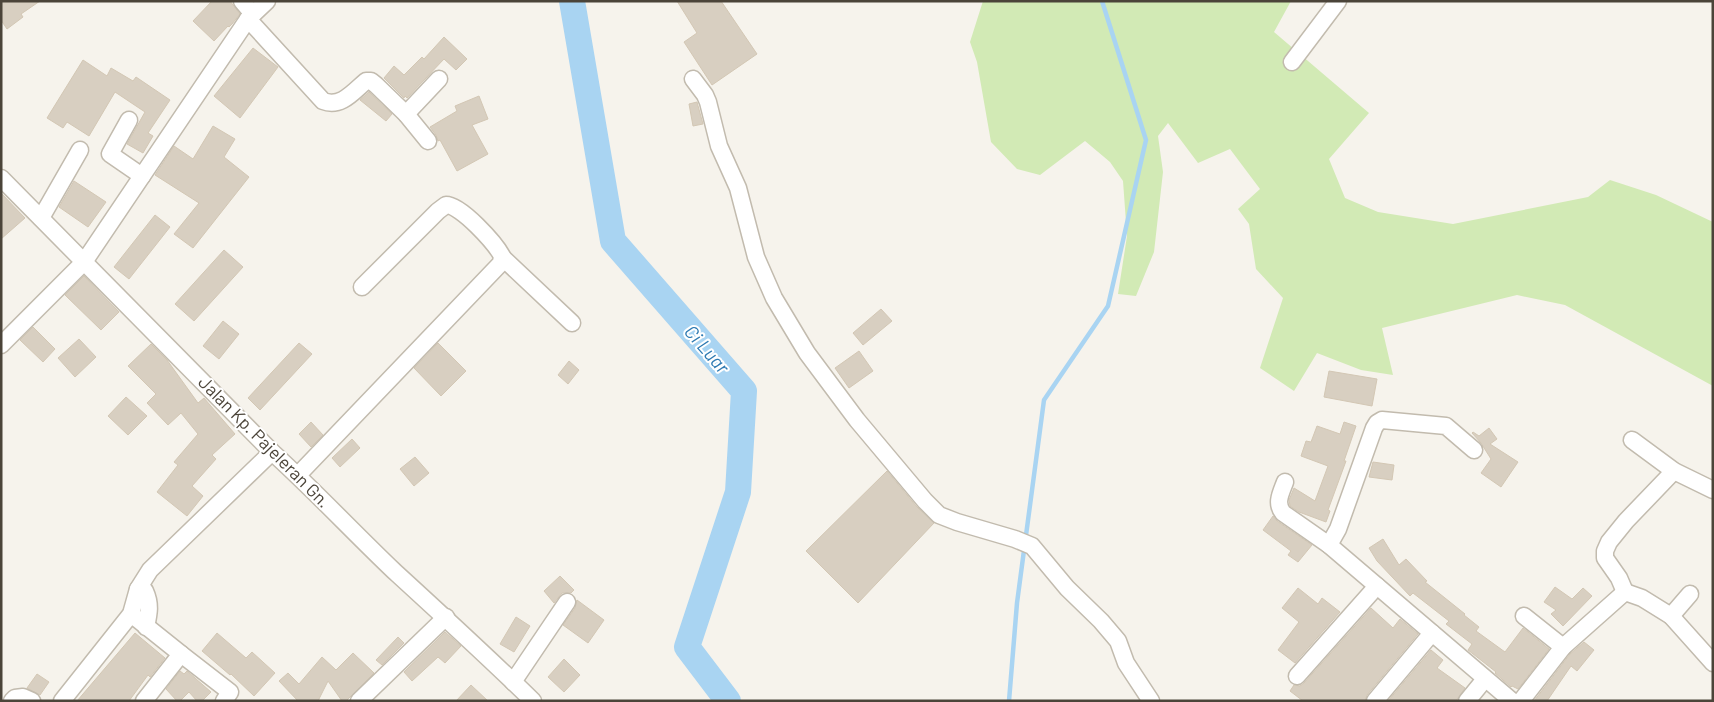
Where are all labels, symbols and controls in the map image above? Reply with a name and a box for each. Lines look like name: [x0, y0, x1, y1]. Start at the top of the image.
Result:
water label: Ci Luar: [680, 320, 736, 379]
street label: Jalan Kp. Pajeleran Gn.: [194, 371, 335, 512]

